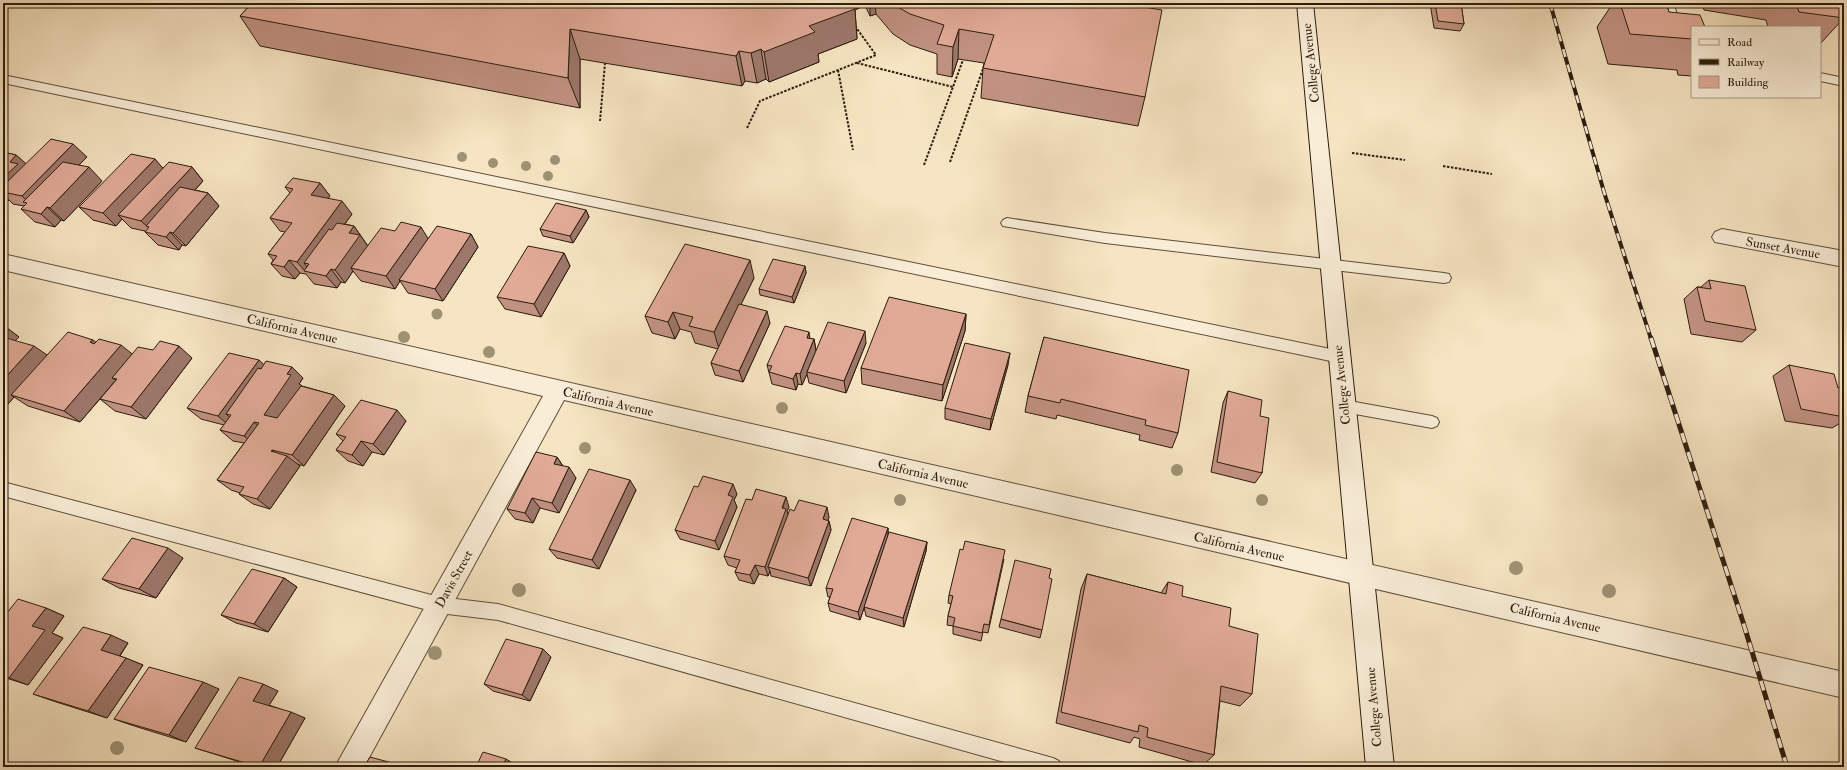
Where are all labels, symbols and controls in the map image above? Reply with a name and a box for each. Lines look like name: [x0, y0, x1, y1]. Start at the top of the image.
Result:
street label: College Avenue: [1299, 22, 1323, 104]
legend: [1691, 26, 1821, 98]
text: Road: [1727, 35, 1752, 50]
text: Railway: [1727, 55, 1765, 70]
text: Building: [1727, 75, 1770, 90]
street label: Sunset Avenue: [1745, 234, 1822, 262]
street label: California Avenue: [245, 311, 340, 347]
street label: College Avenue: [1330, 344, 1354, 426]
street label: California Avenue: [561, 384, 656, 420]
street label: California Avenue: [876, 456, 971, 492]
street label: California Avenue: [1192, 529, 1287, 565]
street label: Davis Street: [432, 547, 476, 611]
street label: California Avenue: [1508, 600, 1603, 636]
street label: College Avenue: [1362, 666, 1385, 748]

